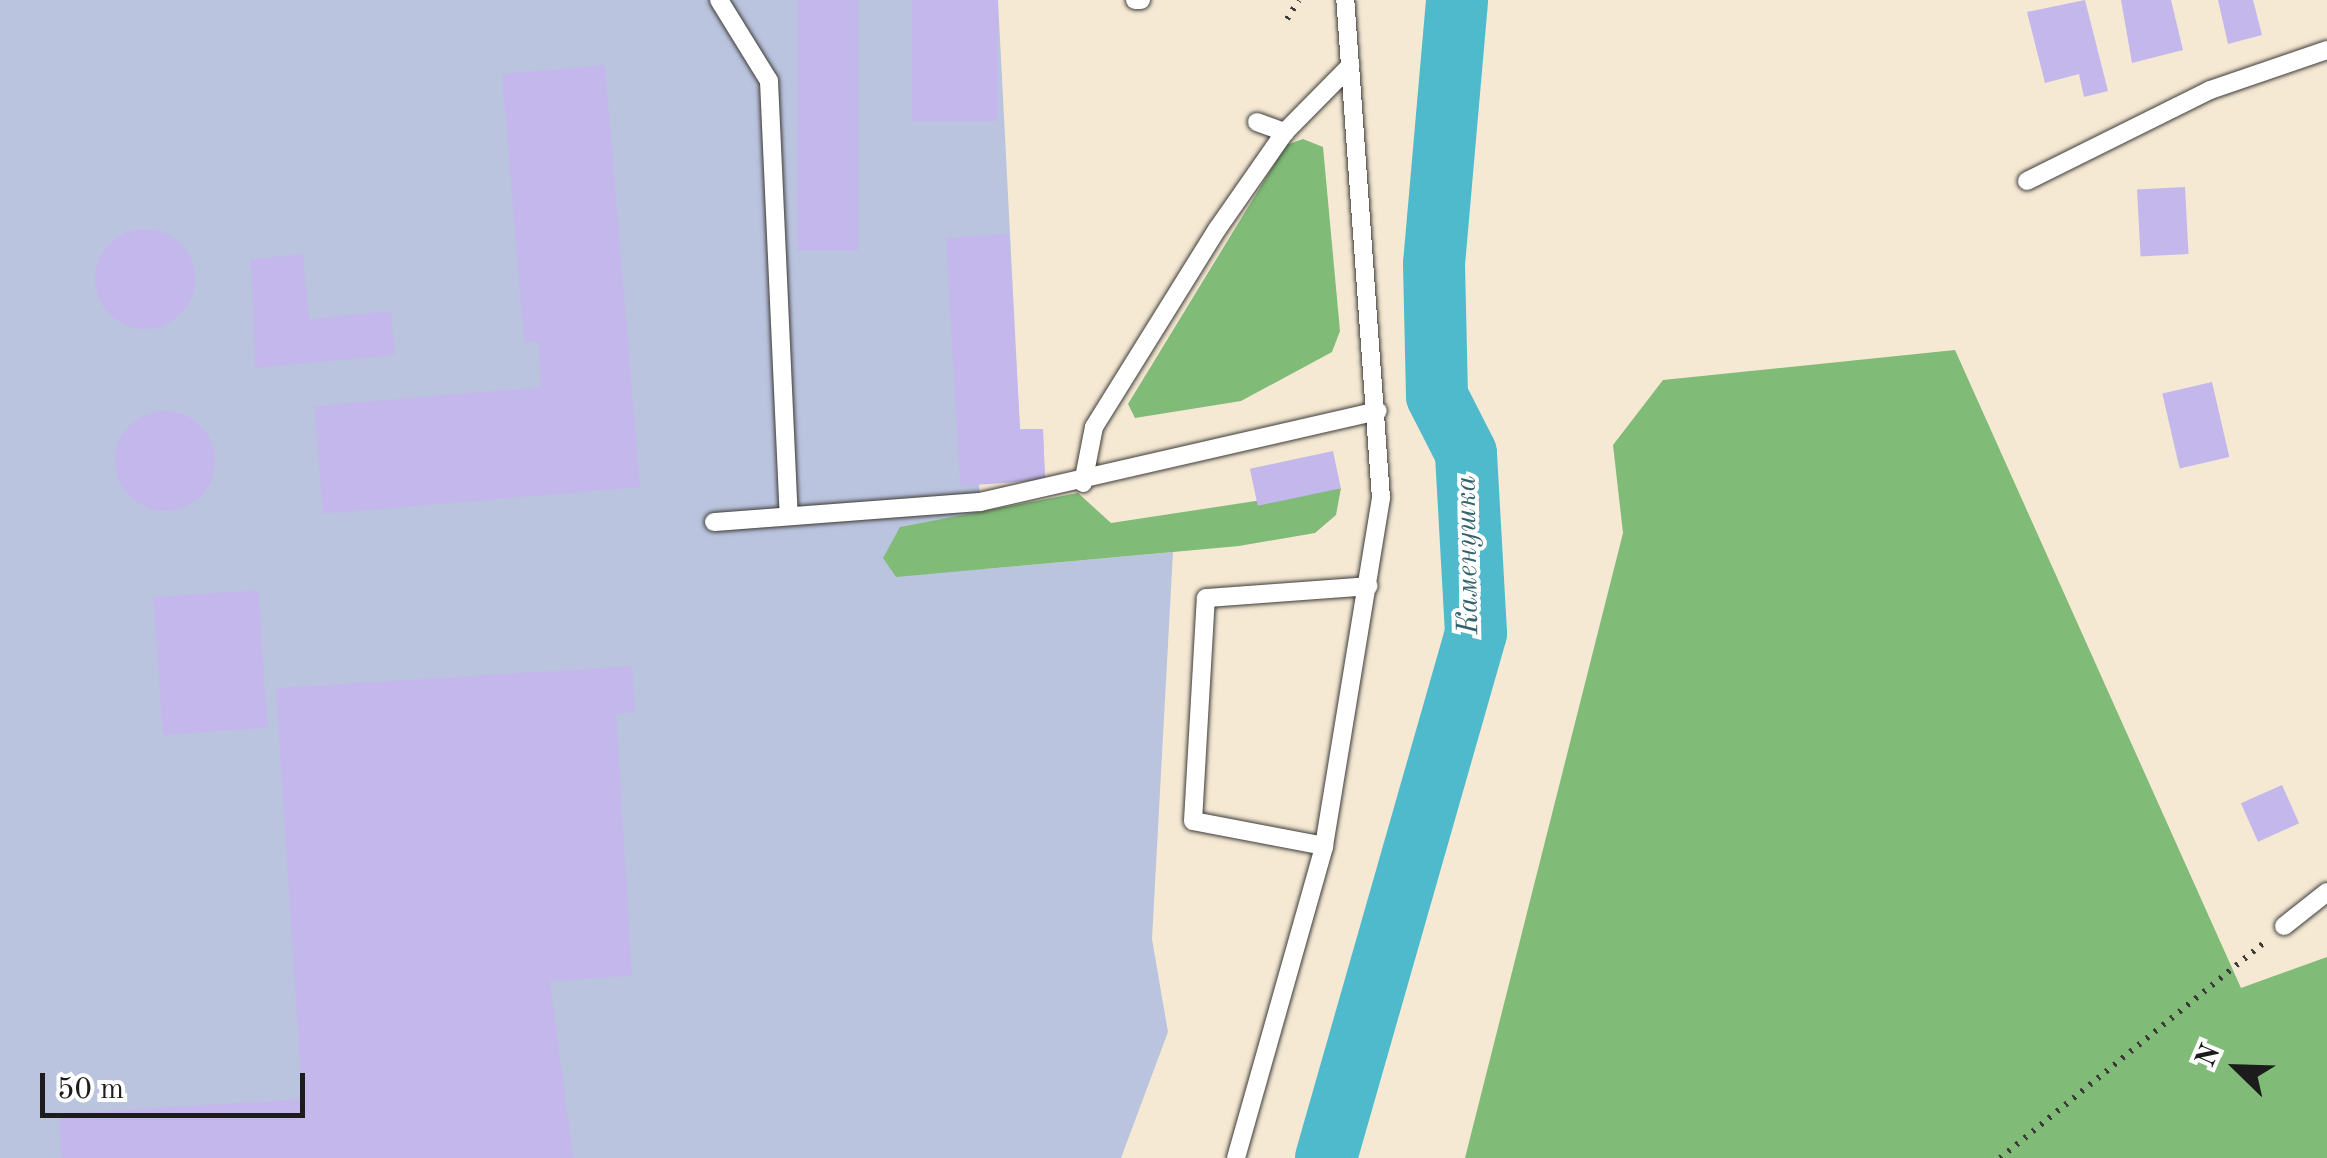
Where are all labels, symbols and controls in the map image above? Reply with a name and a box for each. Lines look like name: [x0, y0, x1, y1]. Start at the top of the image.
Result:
water label: Каменушка: [1449, 475, 1487, 635]
north arrow: [2187, 1018, 2287, 1118]
text: N: [2192, 1041, 2226, 1072]
scale bar: [45, 1053, 310, 1115]
text: 50 m: [57, 1075, 124, 1105]

